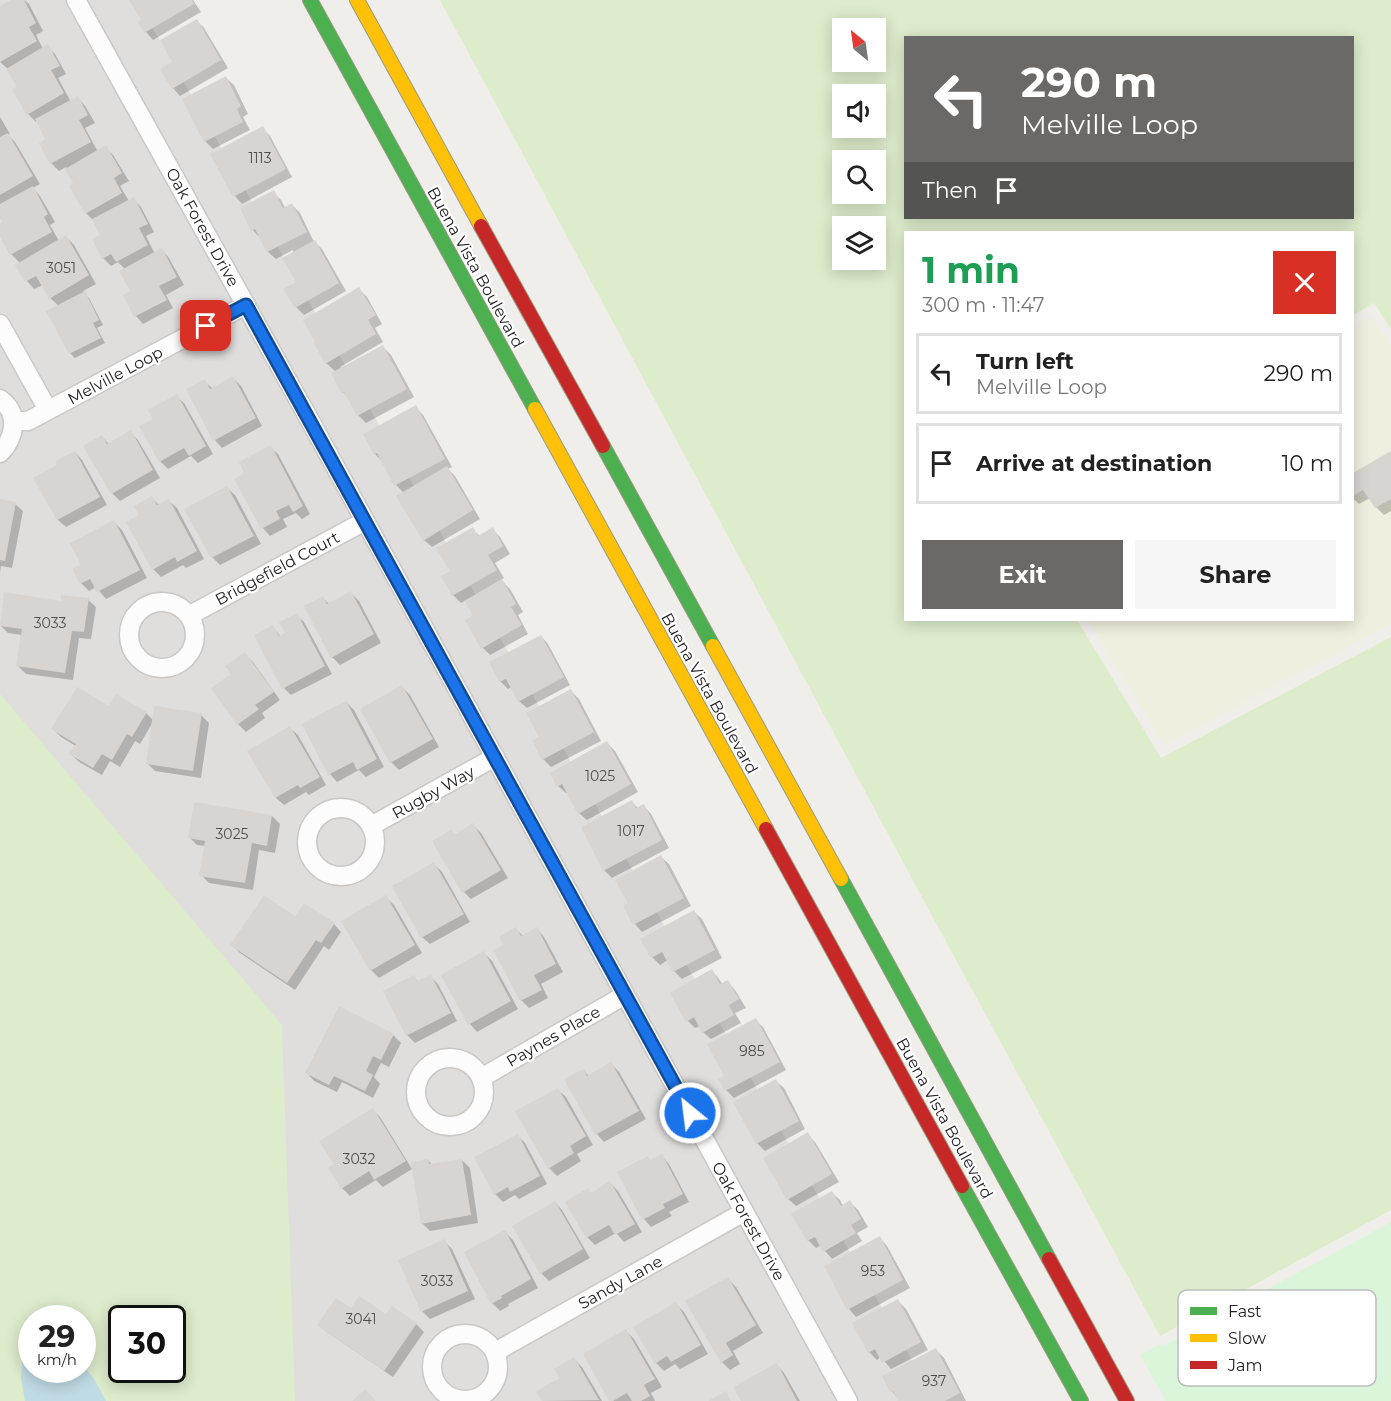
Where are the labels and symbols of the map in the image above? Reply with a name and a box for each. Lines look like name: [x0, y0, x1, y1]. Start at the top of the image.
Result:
north arrow: [832, 18, 886, 72]
house number: 1113: [248, 149, 272, 167]
street label: Oak Forest Drive: [162, 165, 243, 290]
street label: Buena Vista Boulevard: [423, 183, 528, 351]
house number: 3051: [46, 259, 76, 277]
pin: [180, 300, 231, 351]
street label: Melville Loop: [64, 342, 166, 408]
street label: Bridgefield Court: [212, 527, 343, 609]
street label: Buena Vista Boulevard: [657, 609, 762, 777]
house number: 3033: [34, 614, 66, 632]
street label: Rugby Way: [389, 762, 478, 823]
house number: 1025: [585, 767, 615, 785]
house number: 1017: [617, 822, 645, 840]
house number: 3025: [215, 825, 249, 843]
street label: Paynes Place: [503, 1002, 604, 1071]
street label: Buena Vista Boulevard: [892, 1034, 997, 1202]
house number: 985: [739, 1042, 765, 1060]
position arrow: [658, 1081, 722, 1145]
house number: 3032: [343, 1150, 375, 1168]
street label: Oak Forest Drive: [708, 1159, 789, 1284]
street label: Sandy Lane: [575, 1252, 666, 1313]
house number: 953: [861, 1262, 885, 1280]
house number: 3033: [421, 1272, 453, 1290]
legend: [1178, 1290, 1376, 1386]
text: Fast: [1228, 1302, 1262, 1321]
speed limit sign: 30: [108, 1305, 186, 1383]
house number: 3041: [345, 1310, 377, 1328]
text: Slow: [1228, 1329, 1266, 1348]
text: Jam: [1227, 1356, 1262, 1375]
house number: 937: [922, 1372, 946, 1390]

